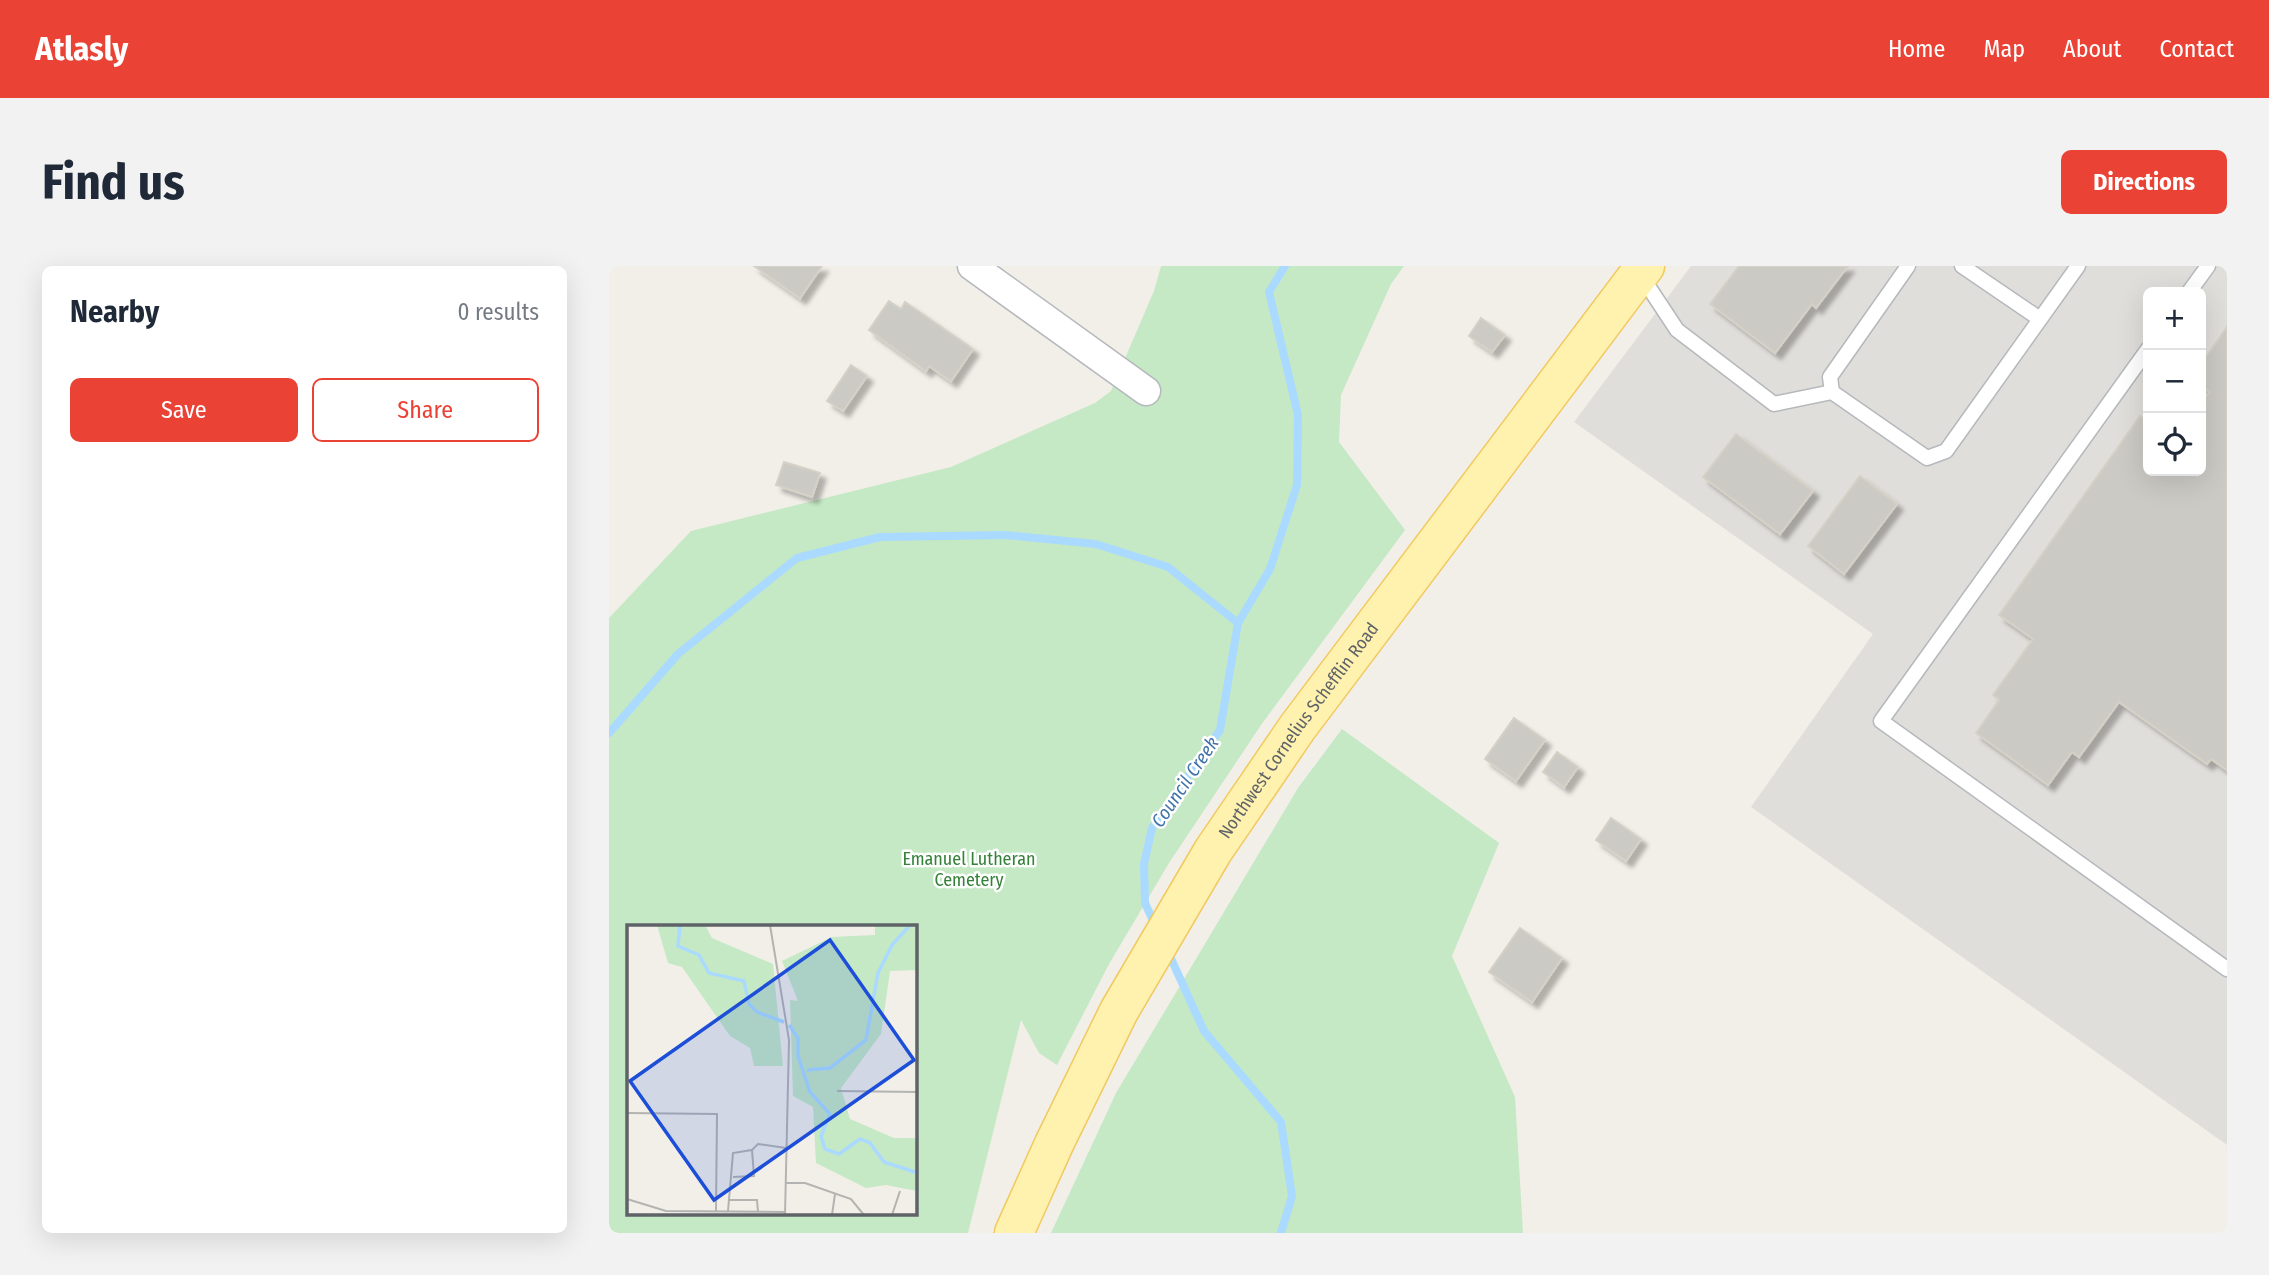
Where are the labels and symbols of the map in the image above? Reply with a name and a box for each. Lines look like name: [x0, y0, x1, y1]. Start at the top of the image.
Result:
street label: Northwest Cornelius Schefflin Road: [1214, 618, 1383, 843]
water label: Council Creek: [1146, 732, 1224, 832]
park label: Emanuel Lutheran Cemetery: [902, 848, 1036, 891]
inset map: [627, 925, 917, 1216]

